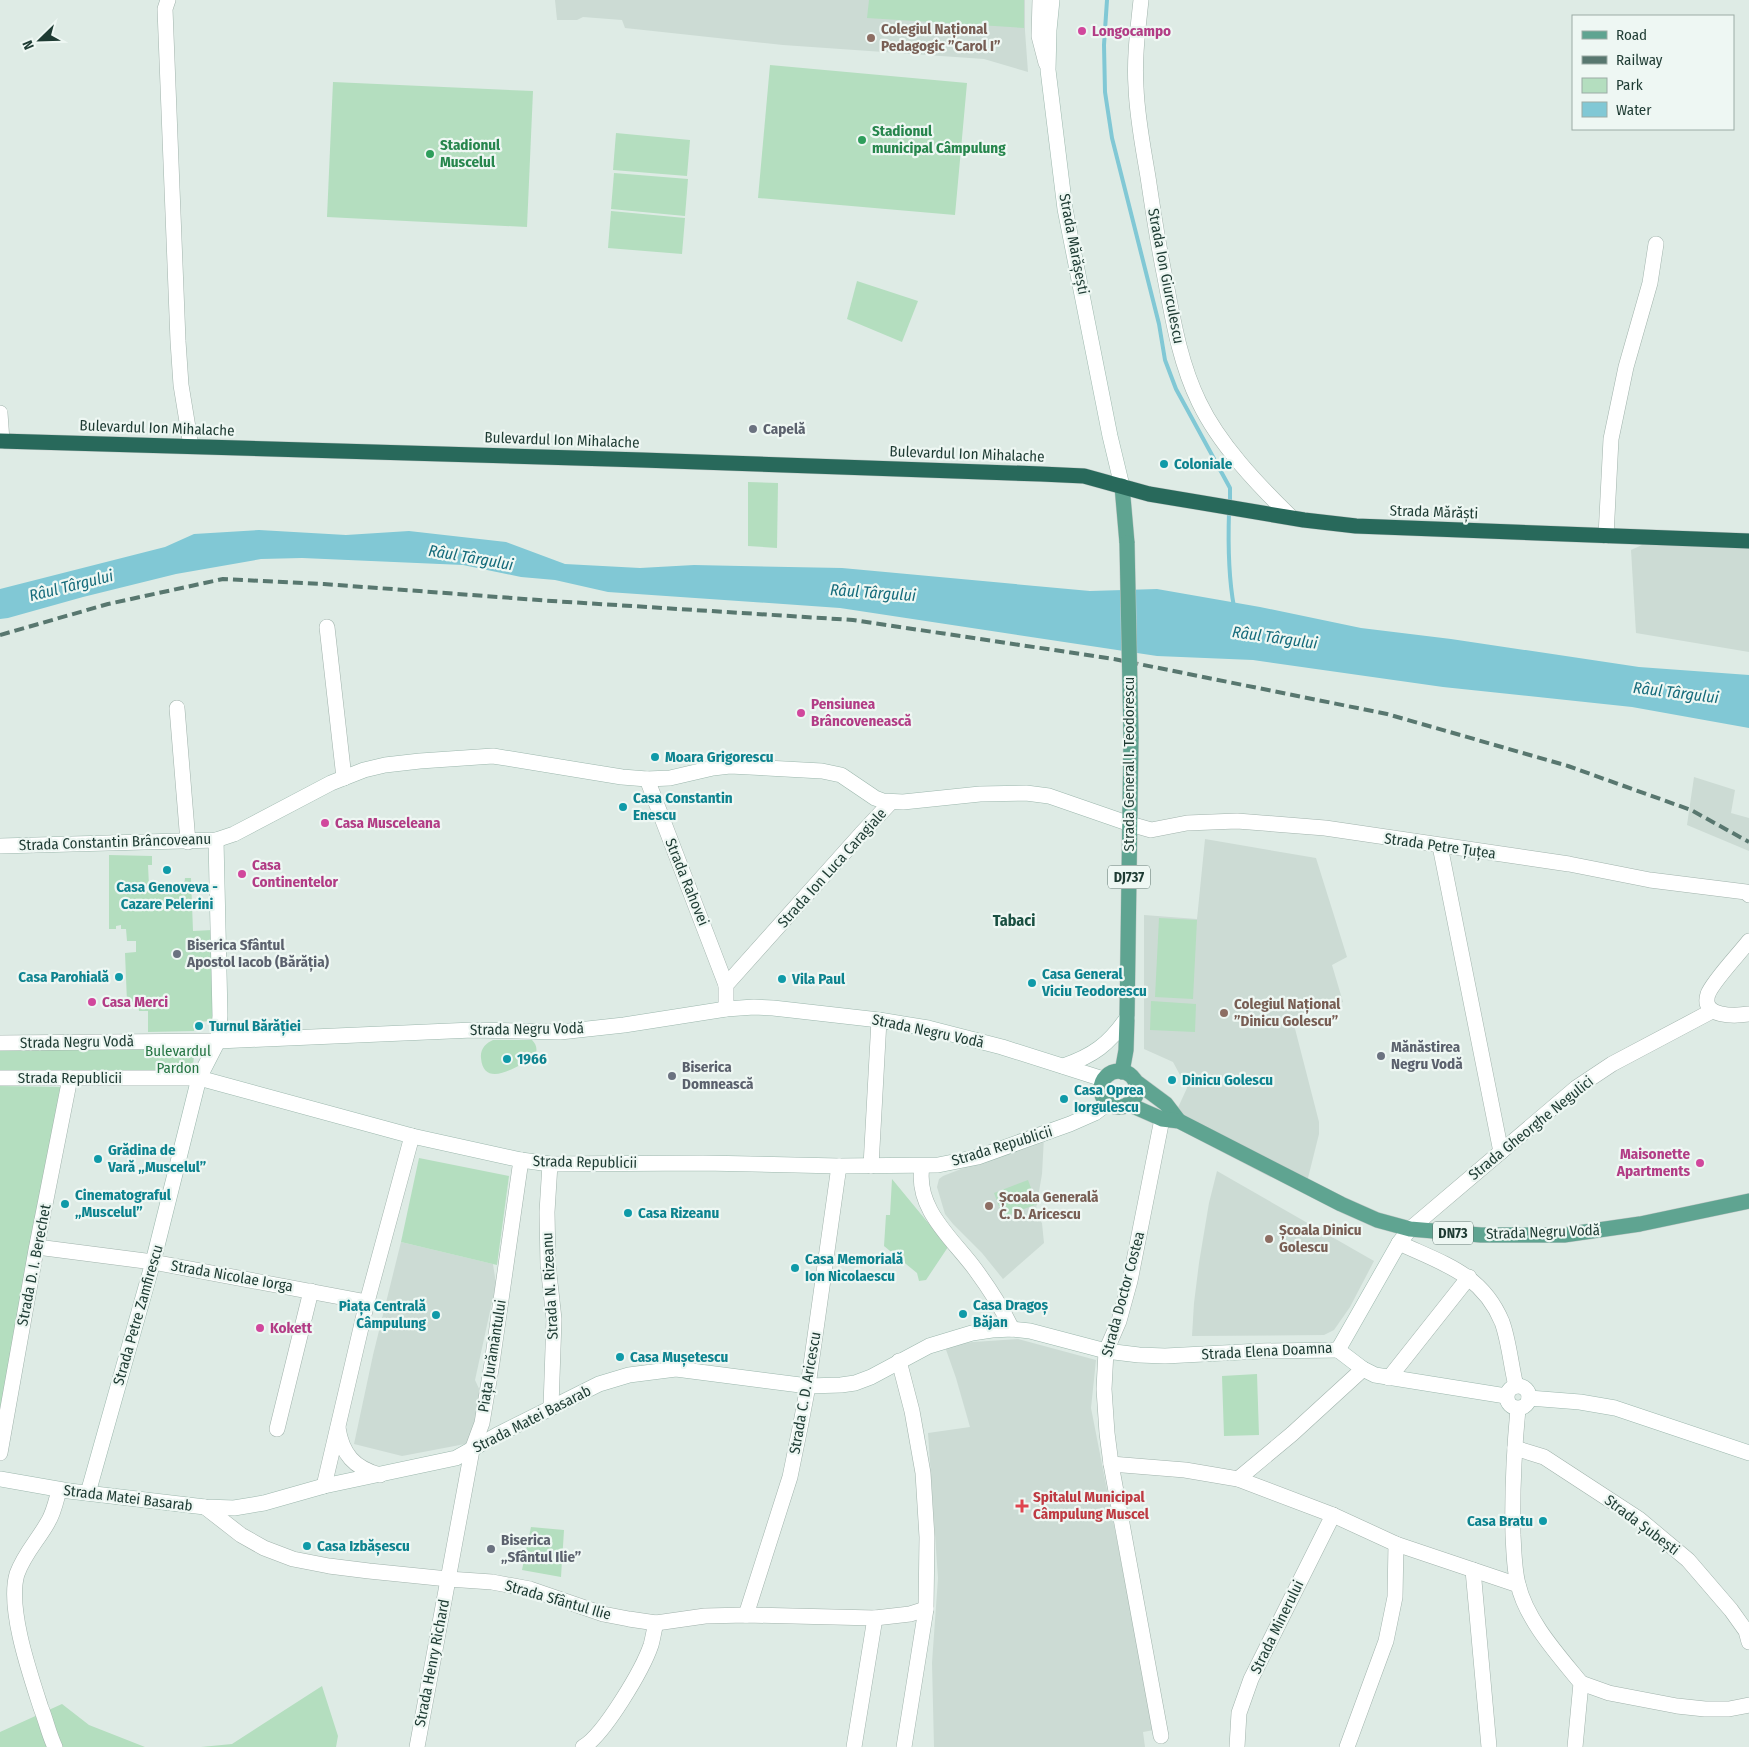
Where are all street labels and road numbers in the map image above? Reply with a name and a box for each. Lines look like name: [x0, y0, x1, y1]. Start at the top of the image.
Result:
street label: Strada Mărășești: [1054, 192, 1093, 296]
street label: Strada Ion Giurculescu: [1144, 207, 1188, 345]
street label: Bulevardul Ion Mihalache: [79, 416, 235, 440]
street label: Bulevardul Ion Mihalache: [484, 428, 640, 452]
street label: Bulevardul Ion Mihalache: [889, 442, 1045, 466]
street label: Strada Mărăști: [1389, 501, 1479, 524]
street label: Strada General I. Teodorescu: [1120, 677, 1138, 851]
street label: Strada Ion Luca Caragiale: [774, 805, 890, 931]
street label: Strada Petre Țuțea: [1383, 829, 1497, 864]
street label: Strada Constantin Brâncoveanu: [19, 830, 211, 854]
street label: Strada Rahovei: [661, 836, 713, 928]
road number: DJ737: [1108, 866, 1150, 889]
street label: Strada Negru Vodă: [870, 1010, 986, 1052]
street label: Strada Negru Vodă: [470, 1019, 584, 1039]
street label: Strada Negru Vodă: [20, 1032, 134, 1052]
street label: Strada Republicii: [18, 1069, 122, 1087]
street label: Strada Gheorghe Negulici: [1465, 1072, 1597, 1184]
street label: Strada Republicii: [950, 1122, 1054, 1170]
street label: Strada Republicii: [533, 1152, 637, 1172]
street label: Strada D. I. Berechet: [13, 1203, 55, 1327]
street label: Strada Negru Vodă: [1486, 1221, 1600, 1243]
road number: DN73: [1433, 1222, 1473, 1244]
street label: Strada Doctor Costea: [1098, 1230, 1148, 1358]
street label: Strada N. Rizeanu: [538, 1232, 562, 1340]
street label: Strada Petre Zamfirescu: [109, 1243, 167, 1387]
street label: Strada Nicolae Iorga: [170, 1256, 294, 1296]
street label: Piața Jurământului: [474, 1298, 511, 1414]
street label: Strada C. D. Aricescu: [785, 1330, 825, 1456]
street label: Strada Elena Doamna: [1201, 1339, 1333, 1363]
street label: Strada Matei Basarab: [470, 1381, 594, 1457]
street label: Strada Matei Basarab: [62, 1481, 194, 1515]
street label: Strada Șubești: [1600, 1491, 1683, 1560]
street label: Strada Sfântul Ilie: [503, 1576, 613, 1624]
street label: Strada Minerului: [1247, 1577, 1307, 1677]
street label: Strada Henry Richard: [411, 1598, 453, 1728]

